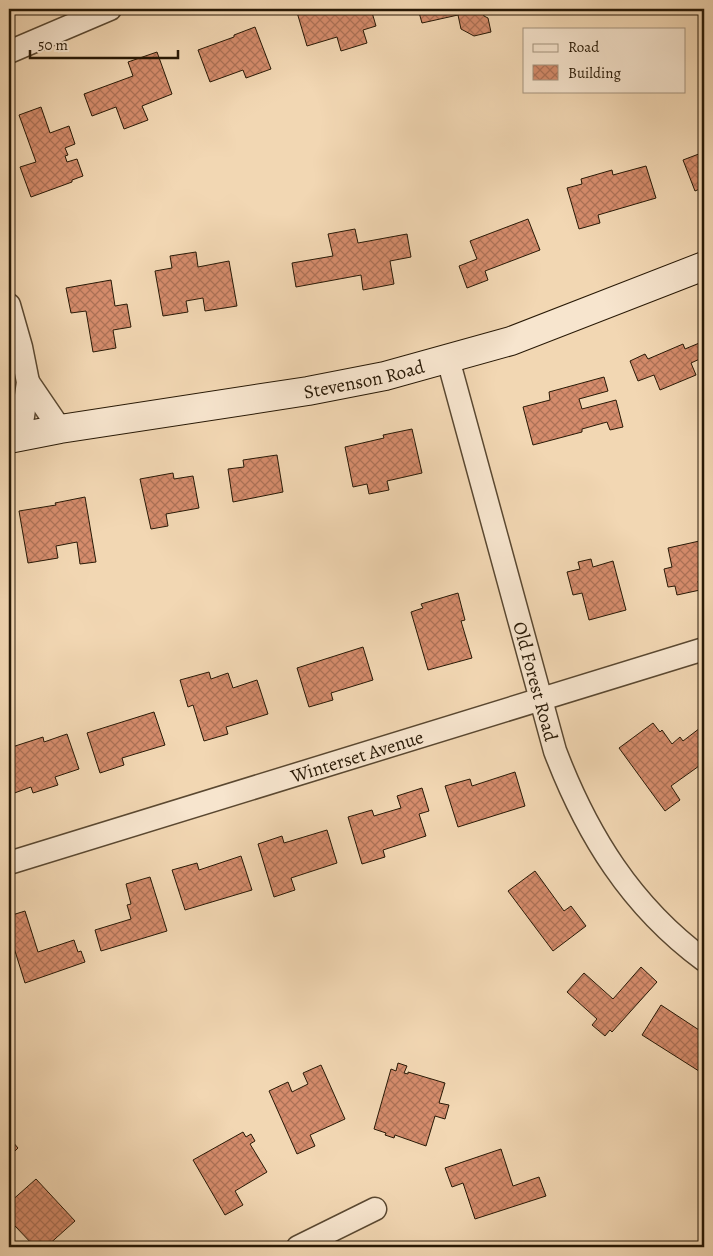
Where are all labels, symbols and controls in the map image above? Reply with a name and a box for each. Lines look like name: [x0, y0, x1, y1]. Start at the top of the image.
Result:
scale bar: [30, 28, 178, 60]
legend: [523, 28, 686, 92]
text: 50 m: [38, 35, 68, 55]
text: Road: [568, 37, 600, 57]
text: Building: [568, 63, 621, 83]
street label: Stevenson Road: [301, 353, 428, 406]
street label: Old Forest Road: [506, 619, 564, 745]
street label: Winterset Avenue: [287, 724, 427, 790]

